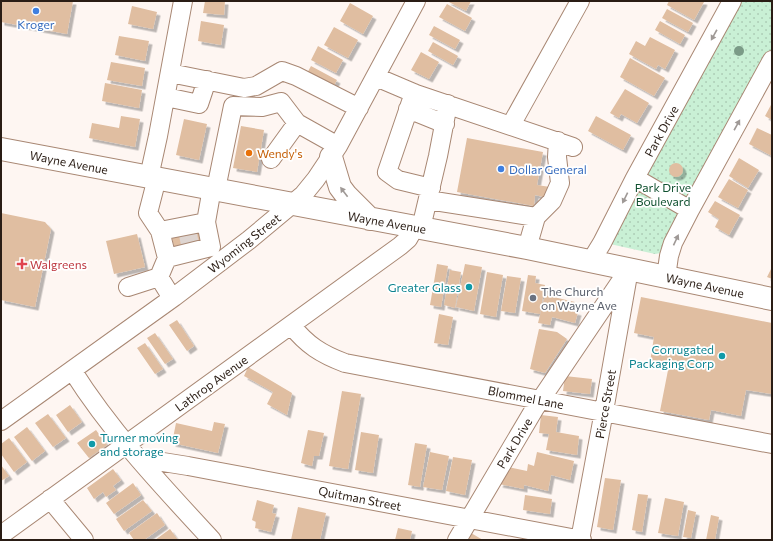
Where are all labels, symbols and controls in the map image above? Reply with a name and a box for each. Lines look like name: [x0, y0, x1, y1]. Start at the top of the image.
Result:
marker: Kroger: [31, 6, 41, 16]
place label: Kroger: [17, 17, 55, 31]
one-way arrow: [710, 29, 717, 41]
street label: Park Drive: [641, 103, 681, 159]
one-way arrow: [733, 119, 740, 131]
place label: Wendy's: [257, 146, 303, 160]
street label: Wayne Avenue: [29, 148, 109, 176]
marker: Wendy's: [244, 148, 254, 158]
place label: Dollar General: [509, 162, 587, 176]
marker: Dollar General: [496, 164, 506, 174]
park label: Park Drive Boulevard: [635, 180, 691, 208]
one-way arrow: [340, 186, 348, 197]
one-way arrow: [622, 193, 628, 204]
street label: Wayne Avenue: [347, 208, 427, 236]
street label: Wyoming Street: [205, 210, 283, 276]
one-way arrow: [673, 234, 679, 245]
place label: Walgreens: [30, 257, 87, 271]
marker: Walgreens: [17, 259, 27, 269]
street label: Wayne Avenue: [665, 270, 745, 300]
place label: Greater Glass: [388, 280, 461, 294]
marker: Greater Glass: [464, 282, 474, 292]
place label: The Church on Wayne Ave: [541, 284, 617, 312]
marker: The Church on Wayne Ave: [528, 293, 538, 303]
place label: Corrugated Packaging Corp: [629, 342, 714, 370]
marker: Corrugated Packaging Corp: [717, 351, 727, 361]
street label: Lathrop Avenue: [172, 352, 250, 414]
street label: Pierce Street: [592, 368, 618, 440]
street label: Blommel Lane: [487, 383, 565, 411]
street label: Park Drive: [493, 415, 535, 471]
place label: Turner moving and storage: [100, 430, 179, 458]
marker: Turner moving and storage: [87, 439, 97, 449]
street label: Quitman Street: [317, 483, 403, 513]

